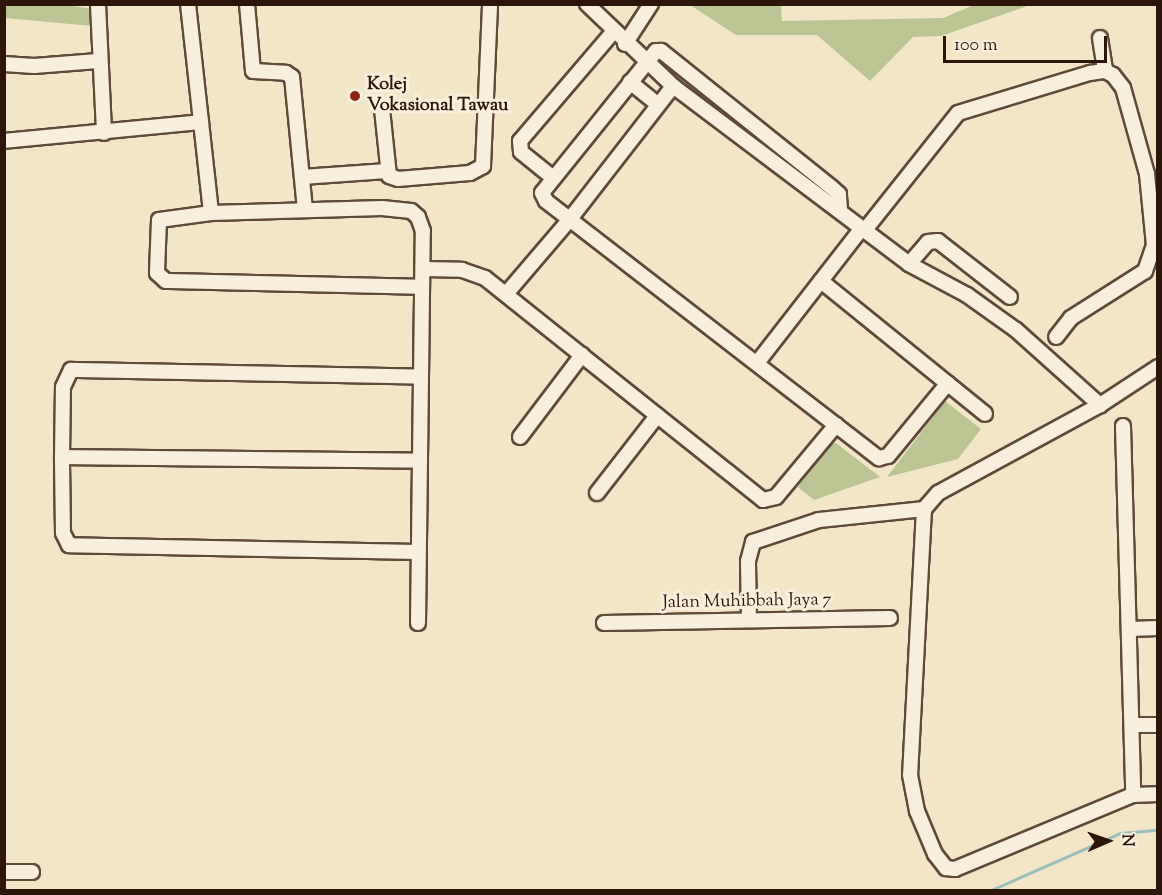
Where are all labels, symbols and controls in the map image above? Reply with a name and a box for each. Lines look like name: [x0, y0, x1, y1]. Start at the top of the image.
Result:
scale bar: [946, 24, 1110, 62]
text: 100 m: [954, 33, 998, 59]
place label: Kolej Vokasional Tawau: [367, 75, 508, 118]
marker: Kolej Vokasional Tawau: [348, 89, 362, 103]
street label: Jalan Muhibbah Jaya 7: [662, 590, 832, 614]
north arrow: [1078, 811, 1138, 871]
text: N: [1115, 834, 1138, 847]

